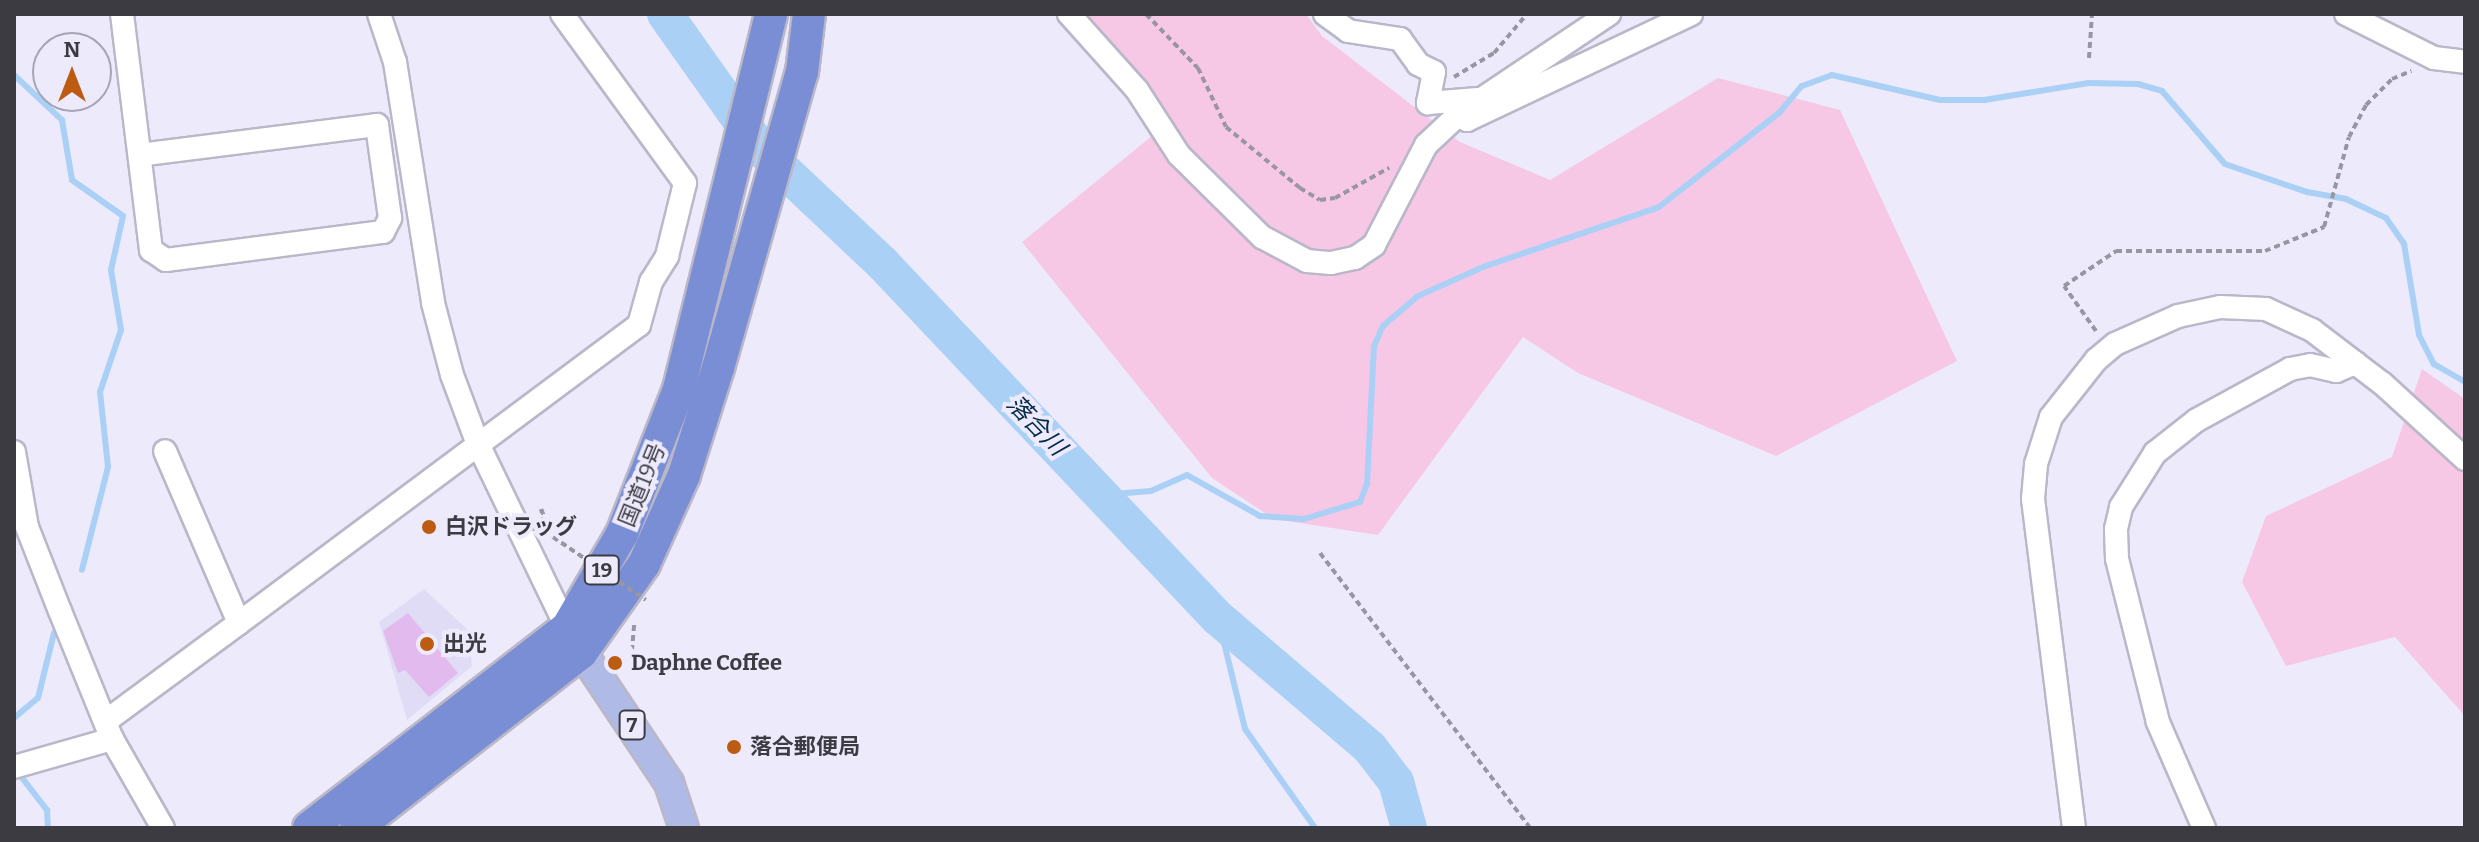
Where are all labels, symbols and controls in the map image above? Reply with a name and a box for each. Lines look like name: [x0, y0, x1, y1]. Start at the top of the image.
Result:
north arrow: [32, 32, 112, 112]
text: N: [64, 36, 80, 63]
water label: 落合川: [1001, 390, 1071, 462]
street label: 国道19号: [613, 439, 671, 531]
place label: 白沢ドラッグ: [445, 514, 577, 540]
marker: 白沢ドラッグ: [420, 518, 438, 536]
road number: 19: [582, 554, 622, 586]
place label: 出光: [443, 631, 487, 657]
marker: 出光: [418, 635, 436, 653]
place label: Daphne Coffee: [631, 650, 782, 676]
marker: Daphne Coffee: [606, 654, 624, 672]
road number: 7: [618, 709, 646, 741]
place label: 落合郵便局: [750, 734, 860, 760]
marker: 落合郵便局: [725, 738, 743, 756]

